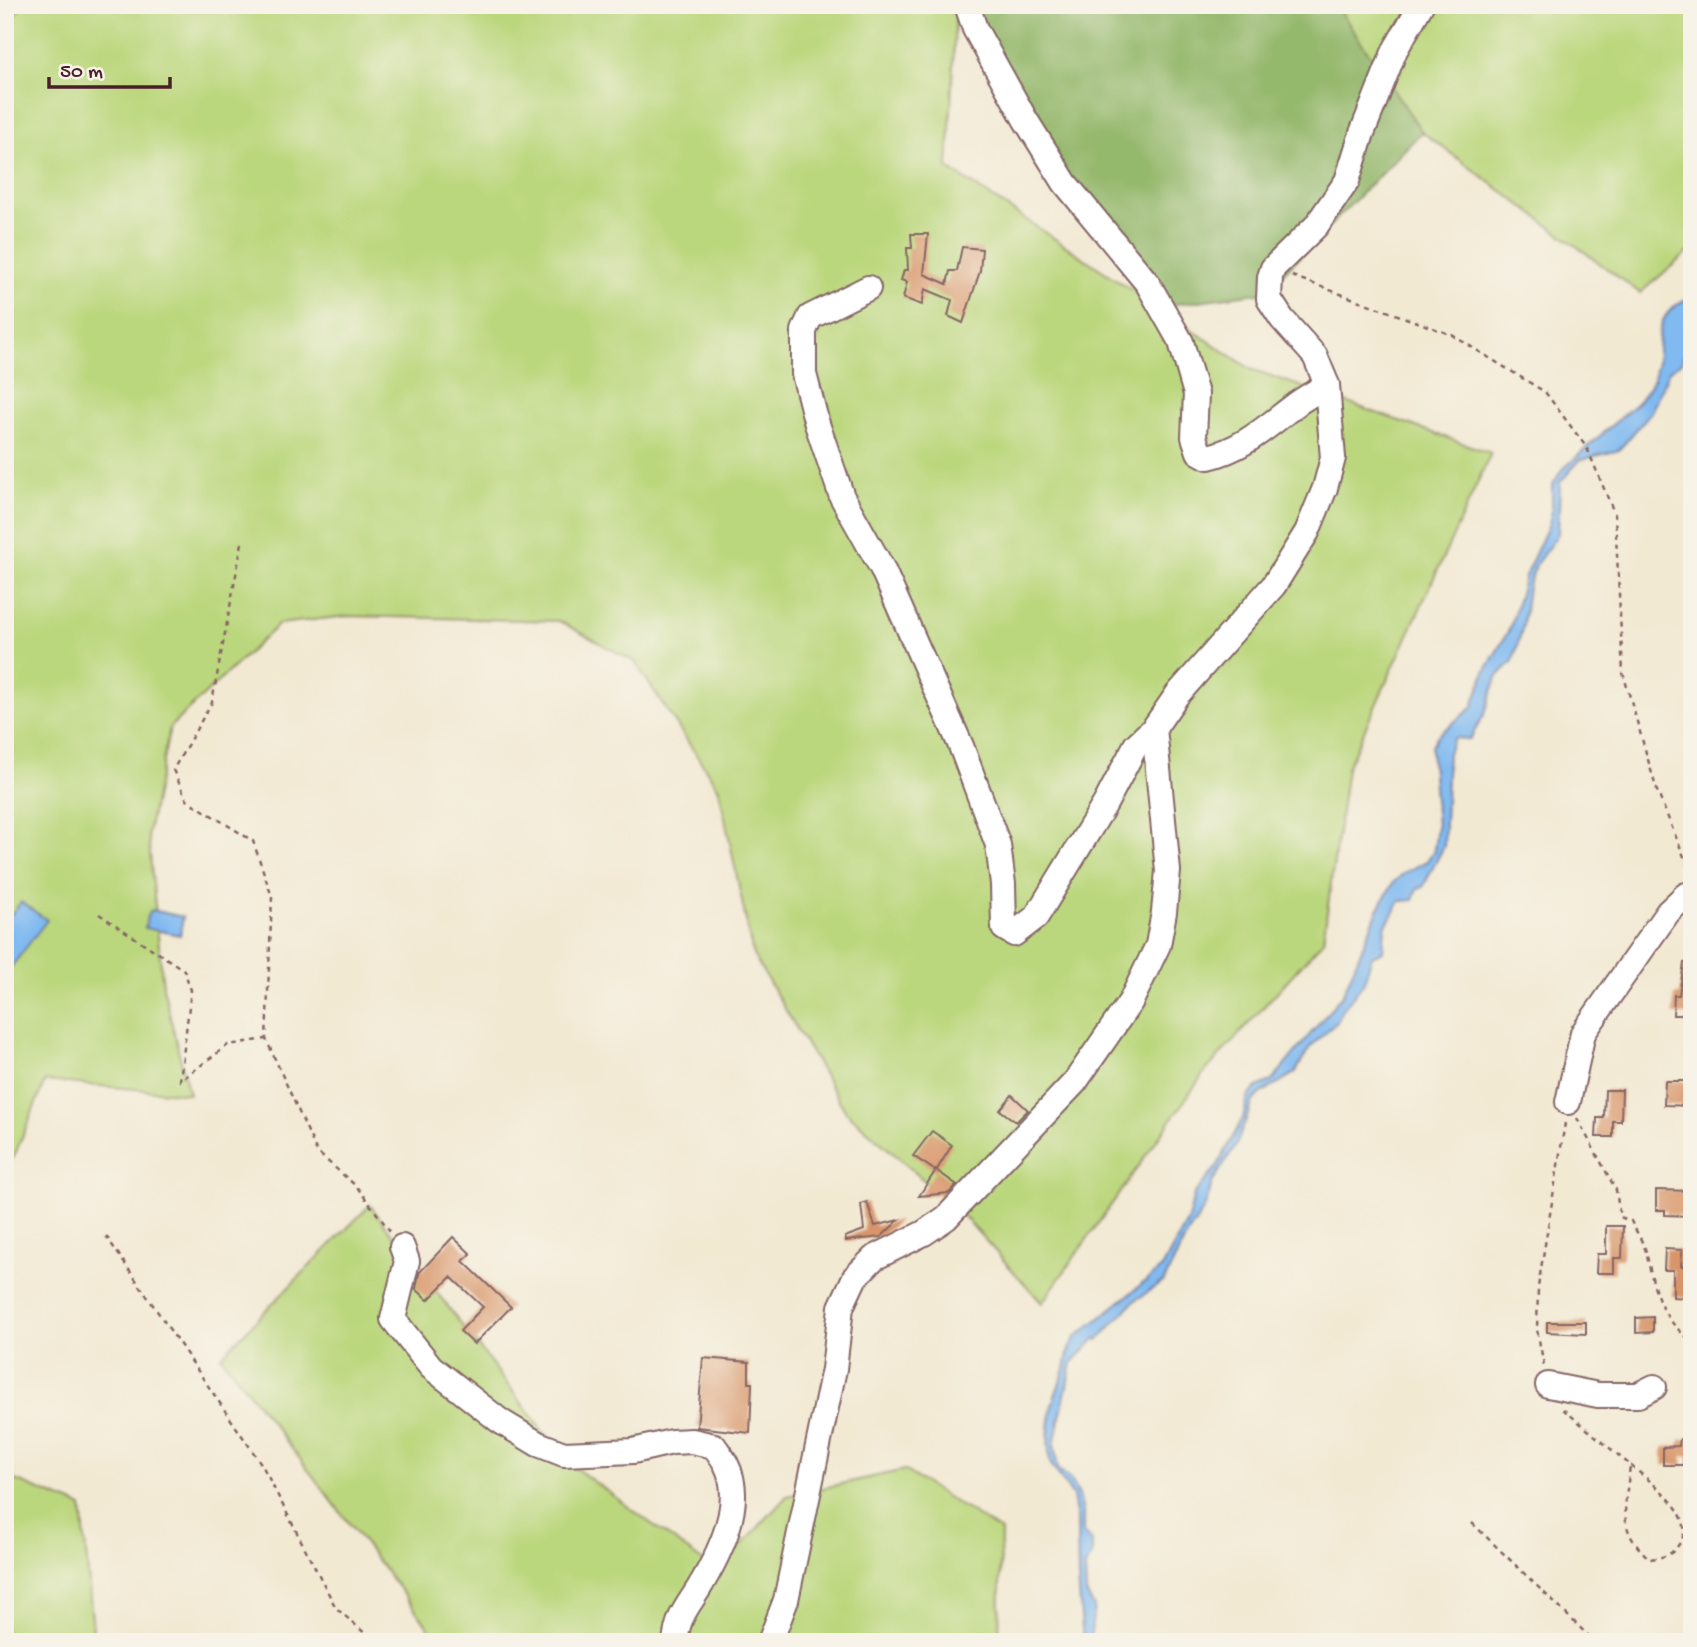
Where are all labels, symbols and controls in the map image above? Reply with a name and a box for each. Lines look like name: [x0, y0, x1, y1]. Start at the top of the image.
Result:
scale bar: [49, 46, 170, 90]
text: 50 m: [60, 61, 103, 86]

